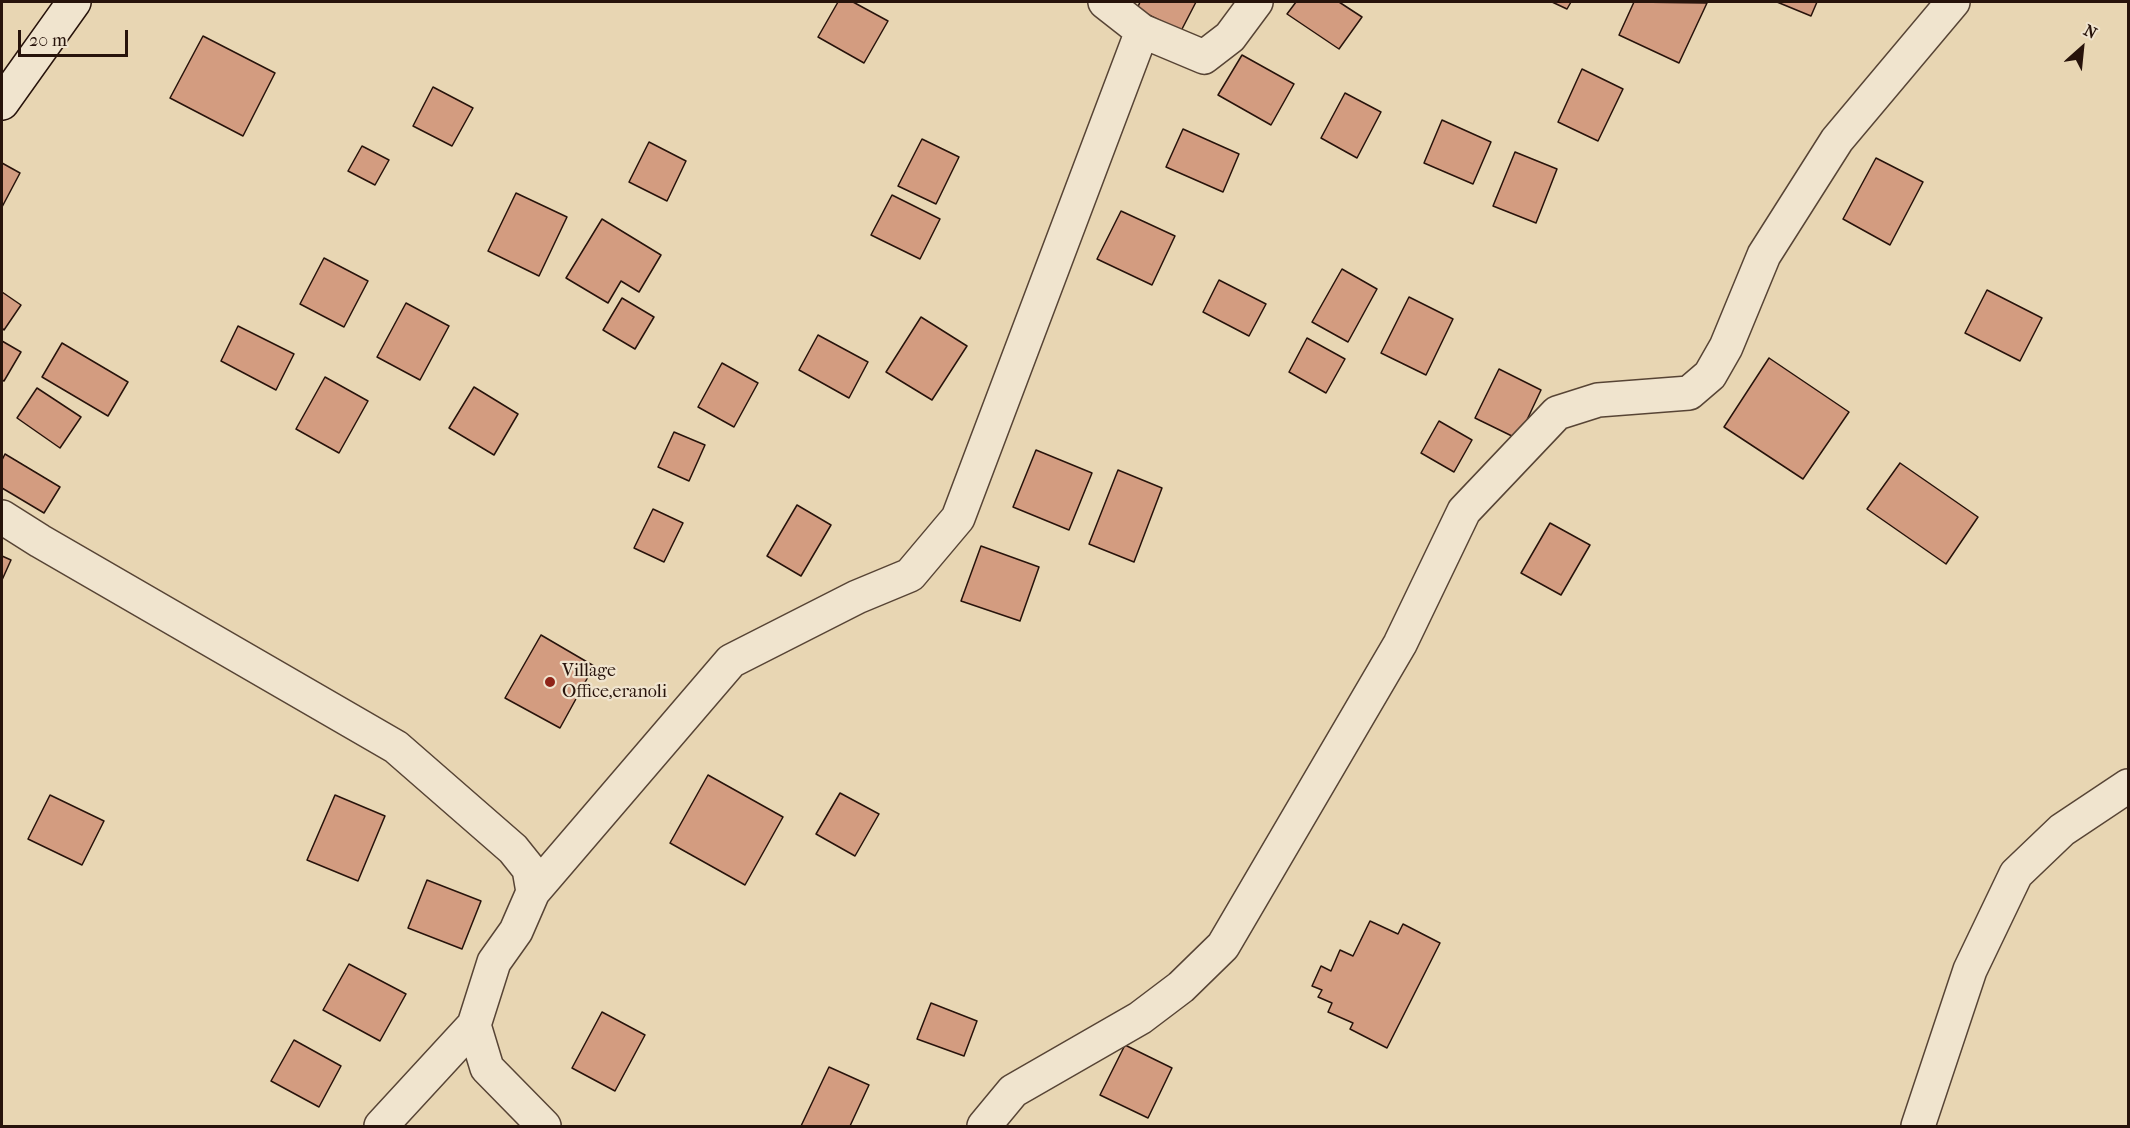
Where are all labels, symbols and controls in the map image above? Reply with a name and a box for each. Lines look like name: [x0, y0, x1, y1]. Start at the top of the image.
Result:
scale bar: [21, 18, 130, 56]
north arrow: [2052, 18, 2112, 78]
text: N: [2081, 20, 2100, 43]
text: 20 m: [29, 30, 67, 51]
place label: Village Office,eranoli: [562, 661, 667, 704]
marker: Village Office,eranoli: [543, 675, 557, 689]

